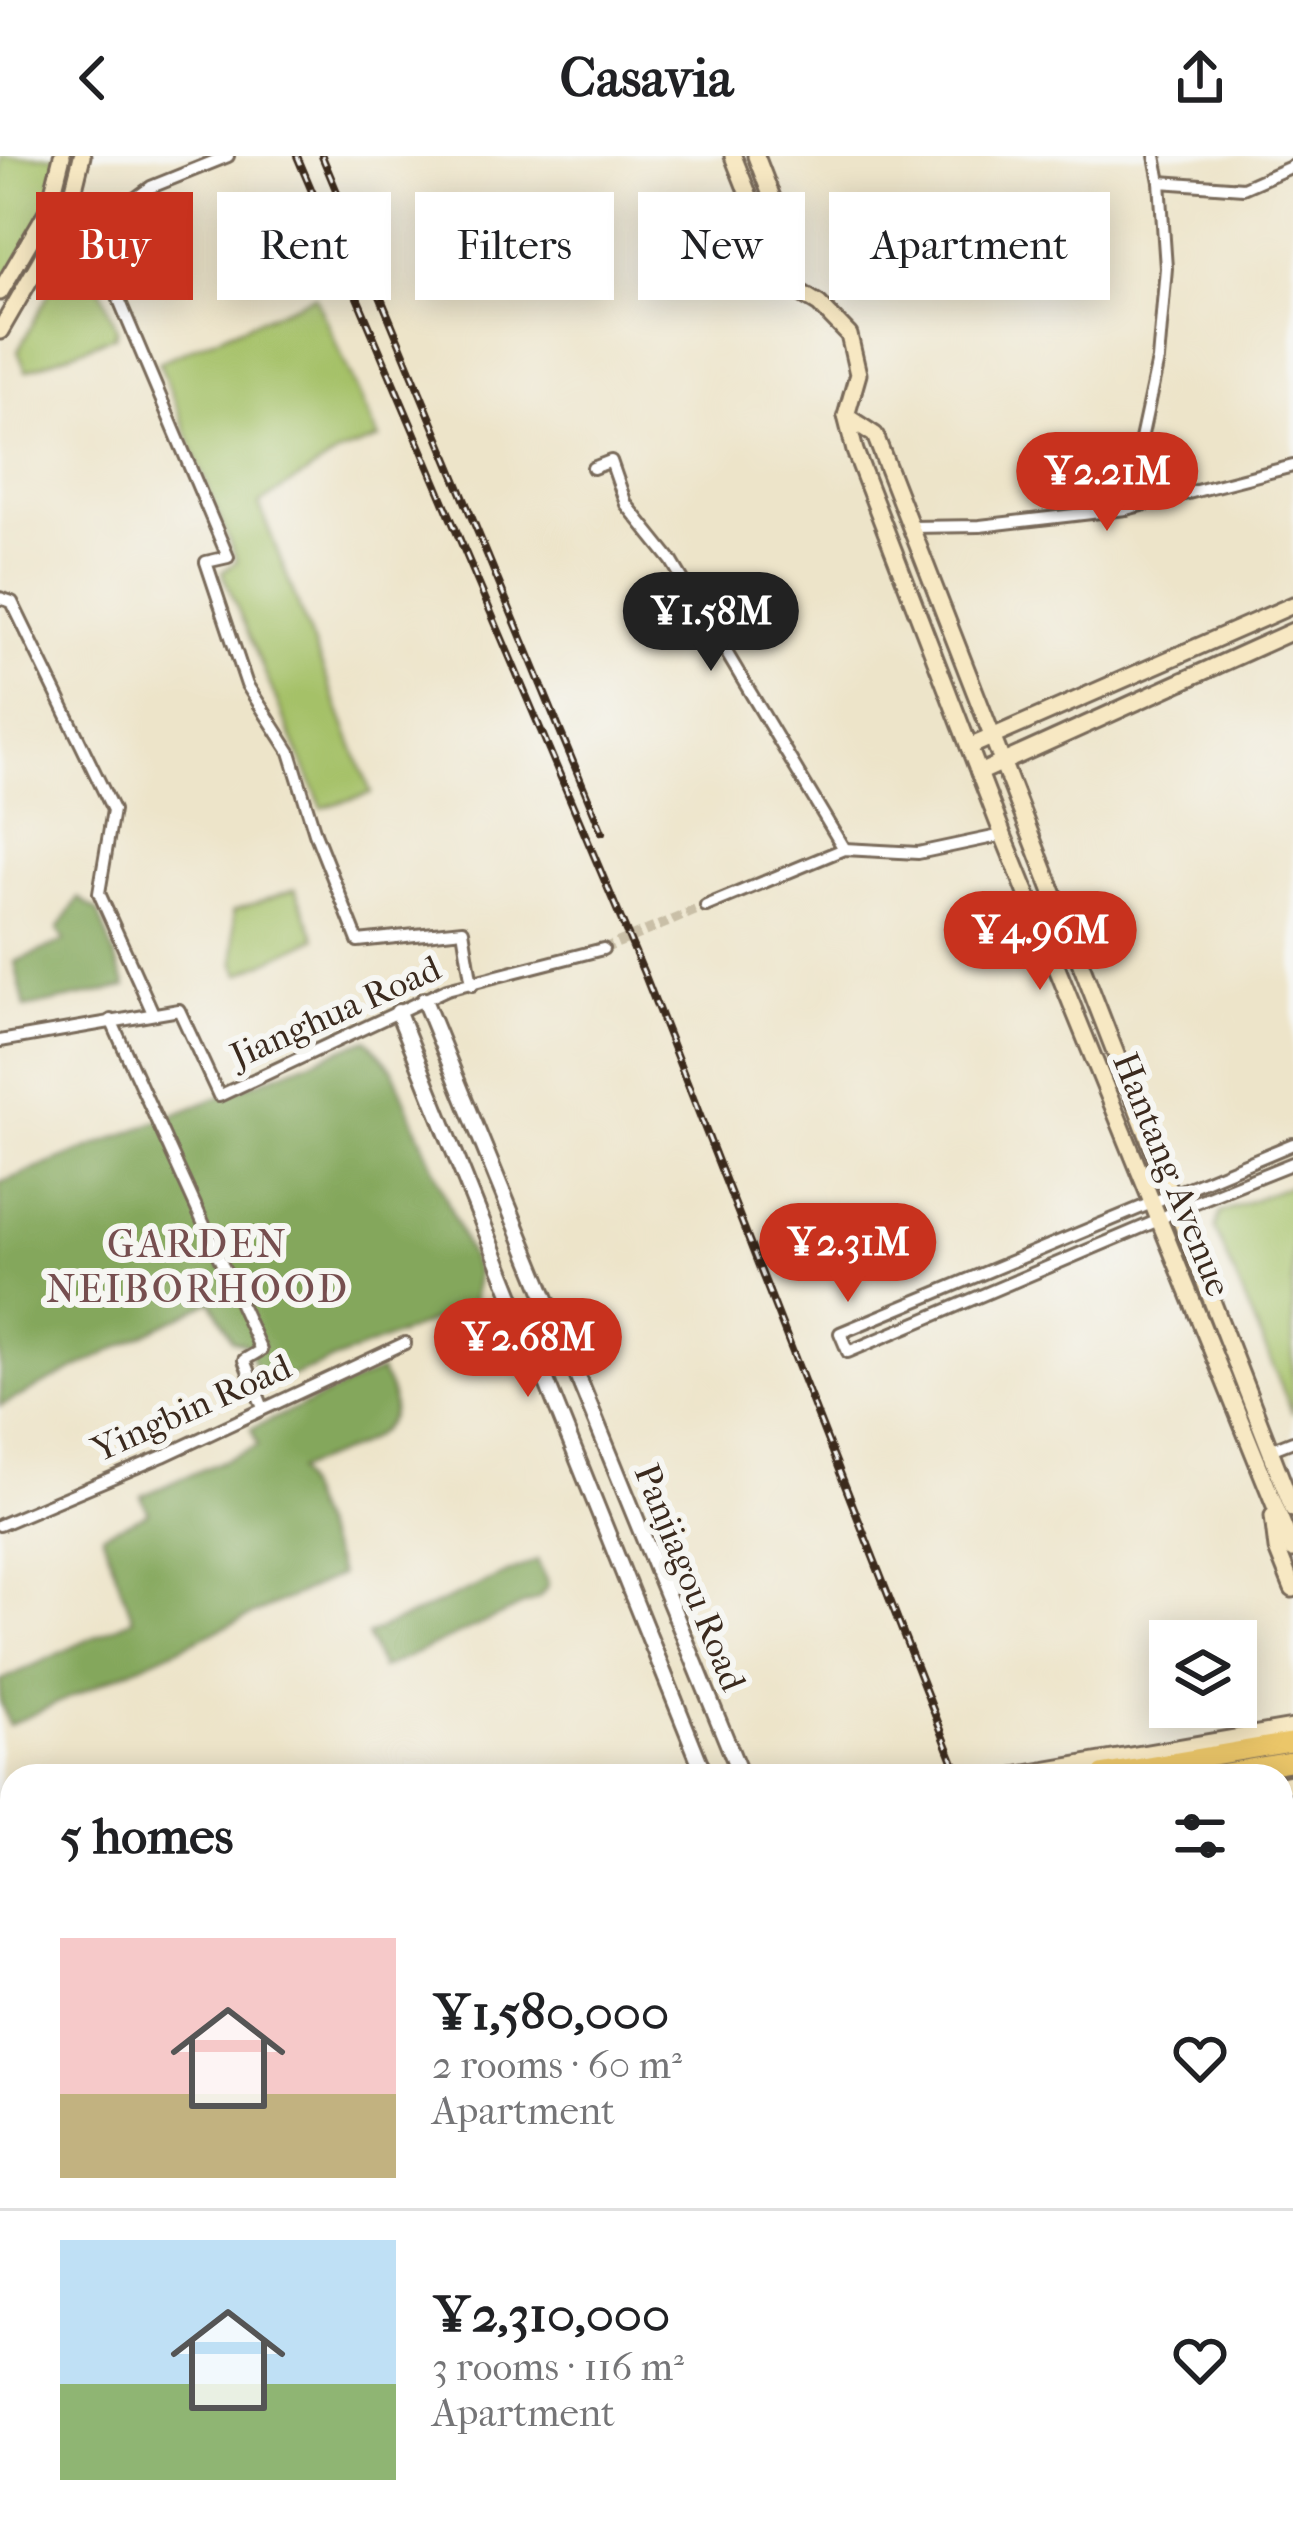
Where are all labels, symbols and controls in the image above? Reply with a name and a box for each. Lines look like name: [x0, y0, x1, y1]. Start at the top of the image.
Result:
icon: back: [60, 45, 126, 111]
icon: share: [1167, 45, 1233, 111]
text: Casavia: [560, 47, 733, 110]
chip: Buy: [36, 192, 193, 300]
chip: Rent: [217, 192, 391, 300]
chip: Filters: [415, 192, 614, 300]
chip: New: [638, 192, 805, 300]
chip: Apartment: [829, 192, 1110, 300]
pin: ¥2.21M: [1009, 432, 1205, 534]
text: ¥2.21M: [1043, 448, 1171, 494]
pin: ¥1.58M: [613, 572, 809, 674]
text: ¥1.58M: [650, 588, 772, 634]
pin: ¥4.96M: [942, 891, 1138, 993]
text: ¥4.96M: [971, 907, 1109, 953]
street label: Jianghua Road: [221, 947, 447, 1078]
street label: Hantang Avenue: [1104, 1046, 1240, 1302]
pin: ¥2.31M: [750, 1203, 946, 1305]
text: ¥2.31M: [786, 1219, 910, 1265]
district label: GARDEN NEIBORHOOD: [46, 1221, 350, 1312]
pin: ¥2.68M: [430, 1298, 626, 1400]
text: ¥2.68M: [461, 1314, 595, 1360]
street label: Yingbin Road: [85, 1345, 298, 1471]
street label: Panjiagou Road: [626, 1458, 755, 1697]
map controls: [1149, 1620, 1257, 1728]
button: layers: [1149, 1620, 1257, 1728]
icon: filters: [1167, 1803, 1233, 1869]
text: 5 homes: [60, 1806, 233, 1866]
text: ¥1,580,000: [432, 1982, 669, 2042]
icon: home: [156, 1986, 300, 2130]
icon: heart: [1167, 2025, 1233, 2091]
text: 2 rooms · 60 m²: [432, 2042, 682, 2088]
text: Apartment: [432, 2088, 615, 2134]
text: ¥2,310,000: [432, 2284, 670, 2344]
icon: home: [156, 2288, 300, 2432]
icon: heart: [1167, 2327, 1233, 2393]
text: 3 rooms · 116 m²: [432, 2344, 684, 2390]
text: Apartment: [432, 2390, 615, 2436]

